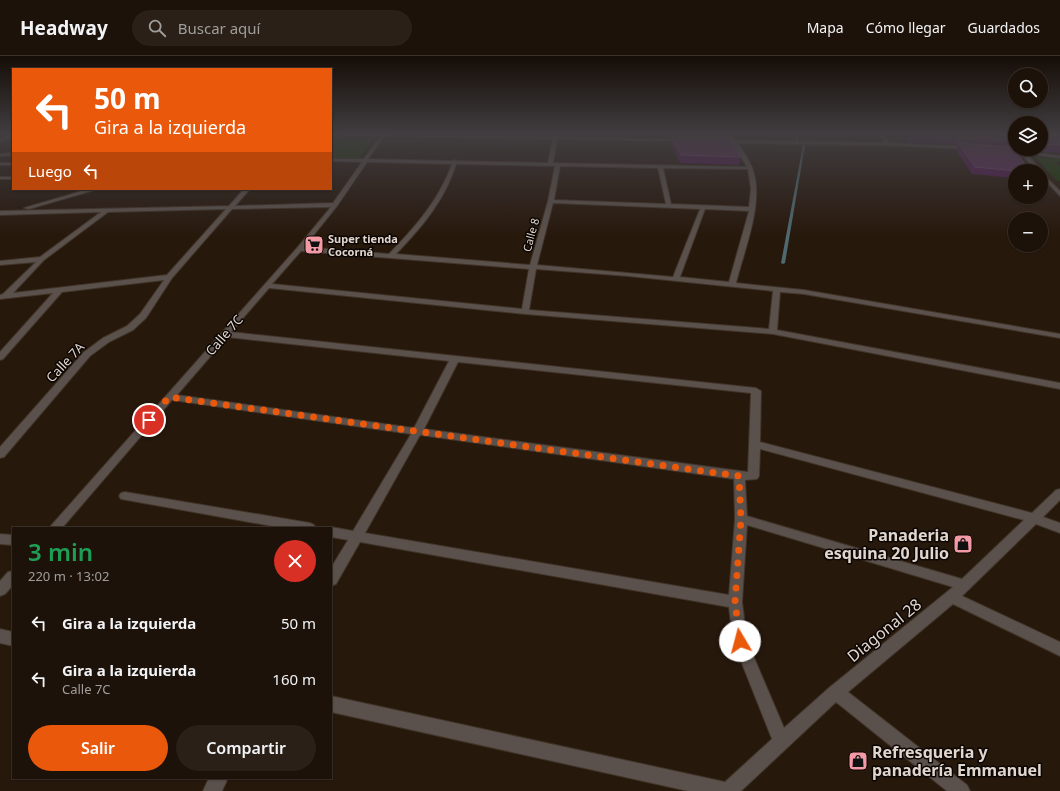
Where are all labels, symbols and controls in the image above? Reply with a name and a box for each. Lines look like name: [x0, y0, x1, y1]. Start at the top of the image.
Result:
search box: [132, 10, 412, 46]
text: Headway: [20, 15, 108, 41]
icon: search: [146, 17, 168, 39]
text: Buscar aquí: [178, 18, 260, 38]
text: Mapa: [807, 18, 844, 37]
text: Cómo llegar: [866, 18, 946, 37]
text: Guardados: [968, 18, 1040, 37]
map controls: [1008, 68, 1048, 252]
button: search: [1008, 68, 1048, 108]
text: 50 m: [94, 79, 161, 117]
icon: left: [28, 84, 80, 136]
text: Gira a la izquierda: [94, 115, 246, 139]
button: layers: [1008, 116, 1048, 156]
icon: left: [80, 160, 102, 182]
text: Luego: [28, 161, 72, 181]
button: +: [1008, 164, 1048, 204]
button: −: [1008, 212, 1048, 252]
street label: Calle 8: [519, 216, 542, 253]
place label: Super tienda Cocorná: [328, 231, 398, 259]
supermarket icon: Super tienda Cocorná: [303, 234, 325, 256]
street label: Calle 7C: [201, 311, 247, 359]
street label: Calle 7A: [42, 338, 89, 386]
pin: [132, 403, 166, 437]
icon: arrive: [138, 409, 160, 431]
place label: Panaderia esquina 20 Julio: [824, 524, 949, 564]
shop icon: Panaderia esquina 20 Julio: [952, 533, 974, 555]
text: 3 min: [28, 535, 93, 568]
button: close: [274, 540, 316, 582]
text: 220 m · 13:02: [28, 567, 109, 585]
street label: Diagonal 28: [842, 593, 926, 667]
icon: left: [28, 612, 50, 634]
text: Gira a la izquierda: [62, 613, 196, 633]
text: 50 m: [281, 613, 316, 633]
position arrow: [719, 620, 761, 662]
text: Gira a la izquierda: [62, 660, 196, 680]
icon: left: [28, 668, 50, 690]
text: 160 m: [272, 669, 316, 689]
text: Calle 7C: [62, 680, 111, 698]
button: Salir: [28, 725, 168, 771]
button: Compartir: [176, 725, 316, 771]
place label: Refresqueria y panadería Emmanuel: [872, 741, 1042, 781]
shop icon: Refresqueria y panadería Emmanuel: [847, 750, 869, 772]

